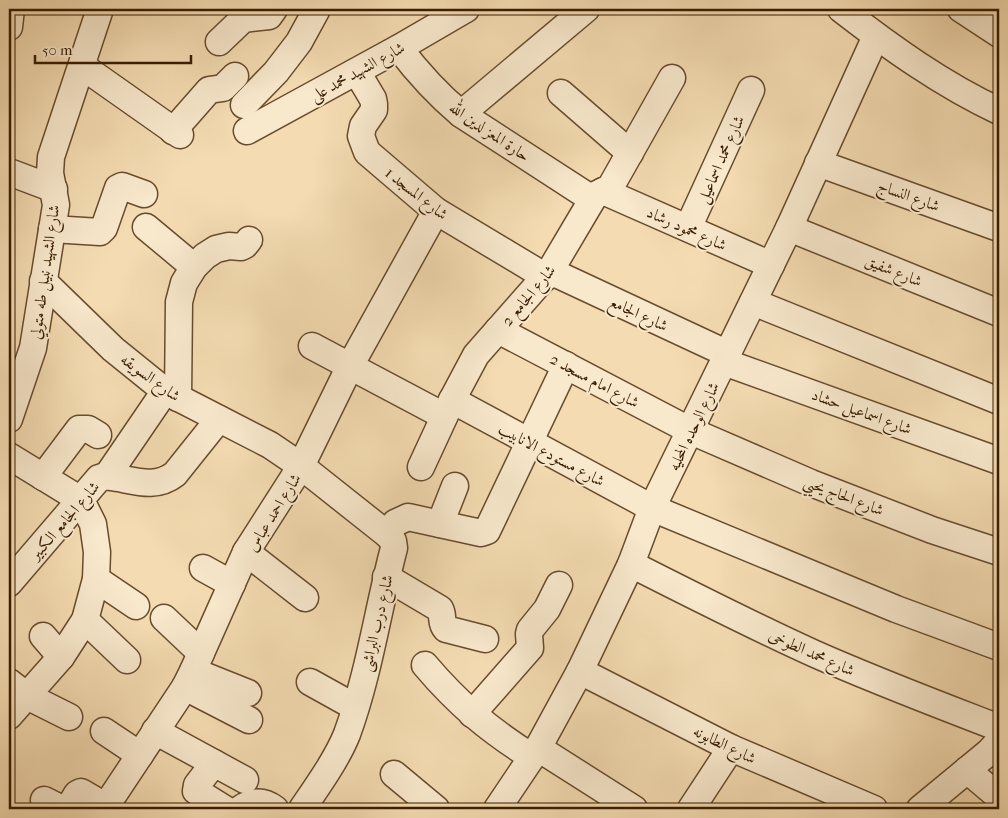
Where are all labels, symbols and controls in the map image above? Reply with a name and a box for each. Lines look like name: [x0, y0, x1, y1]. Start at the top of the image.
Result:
scale bar: [35, 32, 191, 64]
street label: شارع الشهيد محمد على: [307, 38, 410, 109]
text: 50 m: [42, 41, 73, 59]
street label: حارة المعز لدين الله: [445, 95, 535, 166]
street label: شارع محمد اسماعيل: [693, 112, 752, 208]
street label: شارع المسجد 1: [379, 163, 452, 227]
street label: شارع النساج: [873, 175, 942, 220]
street label: شارع محمود رشاد: [642, 202, 730, 258]
street label: شارع الشهيد نبيل طه متولي: [26, 204, 67, 341]
street label: شارع شفيق: [861, 250, 925, 294]
street label: شارع الجامع 2: [497, 261, 564, 334]
street label: شارع الجامع: [604, 292, 671, 341]
street label: شارع السويقه: [115, 349, 184, 409]
street label: شارع امام مسجد 2: [545, 349, 643, 416]
street label: شارع الوحده المحليه: [664, 379, 727, 475]
street label: شارع اسماعيل حشاد: [808, 385, 915, 442]
street label: شارع مستودع الانابيب: [494, 418, 608, 494]
street label: شارع احمد عباس: [242, 470, 308, 557]
street label: شارع الحاج يحيي: [799, 471, 887, 525]
street label: شارع الجامع الكبير: [24, 477, 108, 569]
street label: شارع درب البراشى: [356, 573, 401, 674]
street label: شارع محمد الطوخى: [764, 625, 858, 683]
street label: شارع الطابونه: [688, 721, 759, 771]

